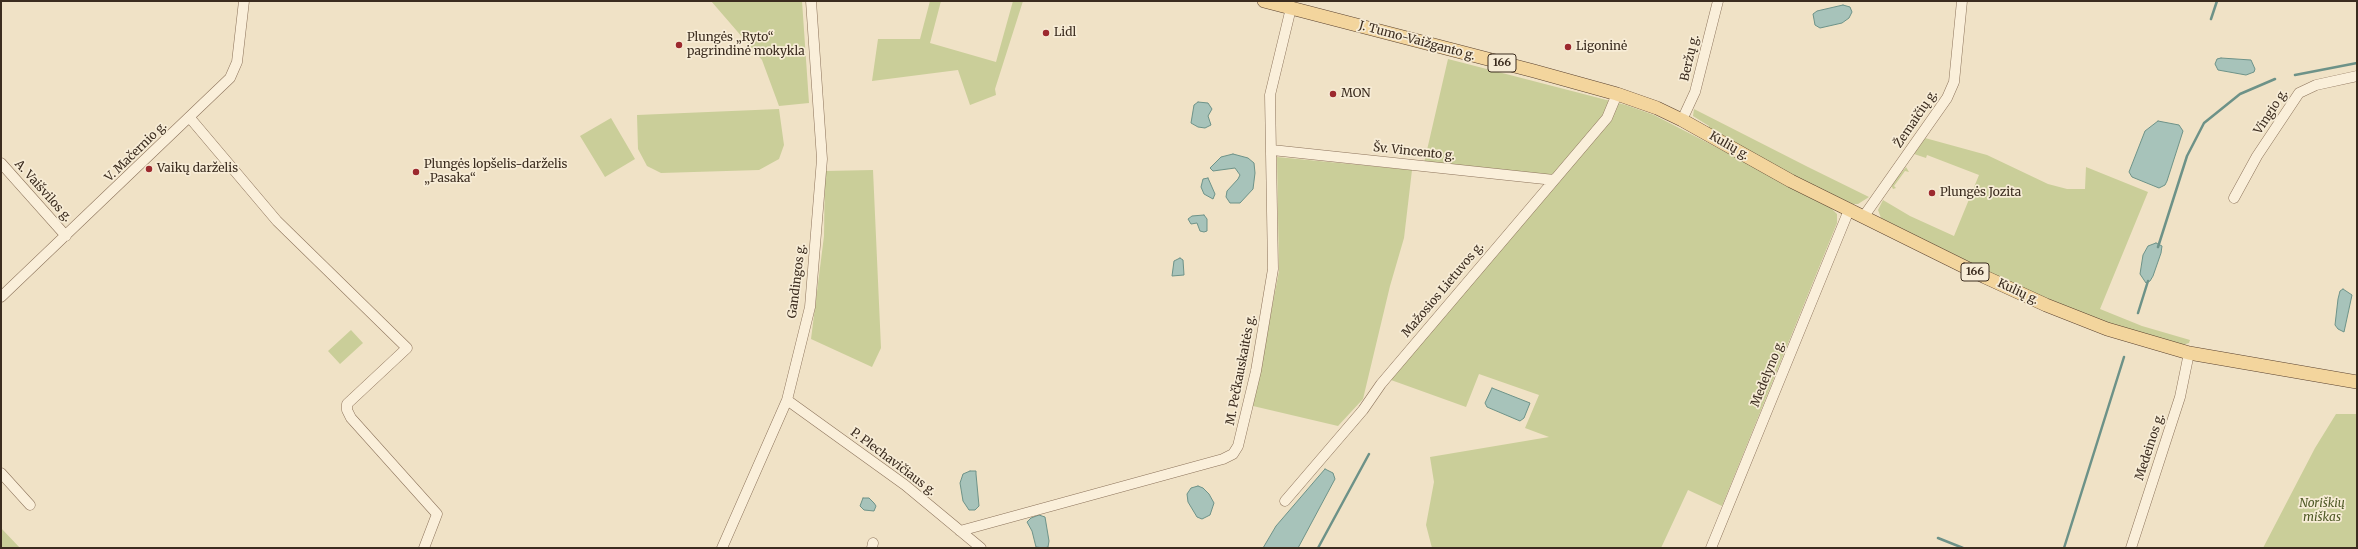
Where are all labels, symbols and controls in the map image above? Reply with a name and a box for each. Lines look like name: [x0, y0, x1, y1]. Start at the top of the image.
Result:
street label: J. Tumo-Vaižganto g.: [1357, 19, 1477, 63]
place label: Lidl: [1054, 26, 1076, 40]
marker: Lidl: [1041, 28, 1051, 38]
place label: Plungės „Ryto“ pagrindinė mokykla: [687, 31, 805, 59]
street label: Beržų g.: [1678, 33, 1702, 83]
marker: Plungės „Ryto“ pagrindinė mokykla: [674, 40, 684, 50]
place label: Ligoninė: [1576, 40, 1627, 54]
marker: Ligoninė: [1563, 42, 1573, 52]
road number: 166: [1488, 54, 1516, 72]
place label: MON: [1341, 87, 1370, 101]
street label: Žemaičių g.: [1891, 87, 1941, 151]
street label: Vingio g.: [2251, 87, 2291, 137]
marker: MON: [1328, 89, 1338, 99]
street label: V. Mačernio g.: [102, 119, 170, 185]
street label: Kulių g.: [1706, 129, 1752, 163]
street label: Šv. Vincento g.: [1372, 141, 1456, 163]
street label: A. Vaišvilos g.: [12, 157, 74, 225]
place label: Plungės lopšelis-darželis „Pasaka“: [424, 158, 567, 186]
place label: Vaikų darželis: [157, 162, 238, 176]
marker: Vaikų darželis: [144, 164, 154, 174]
marker: Plungės lopšelis-darželis „Pasaka“: [411, 167, 421, 177]
place label: Plungės Jozita: [1940, 186, 2021, 200]
marker: Plungės Jozita: [1927, 188, 1937, 198]
street label: Mažosios Lietuvos g.: [1399, 240, 1487, 340]
street label: Gandingos g.: [785, 243, 809, 319]
road number: 166: [1961, 263, 1989, 281]
street label: Kulių g.: [1995, 276, 2041, 308]
street label: M. Pečkauskaitės g.: [1223, 314, 1259, 426]
street label: Medelyno g.: [1748, 339, 1788, 409]
street label: Medeinos g.: [2132, 412, 2168, 482]
street label: P. Plechavičiaus g.: [848, 425, 938, 499]
park label: Noriškių miškas: [2299, 497, 2345, 525]

